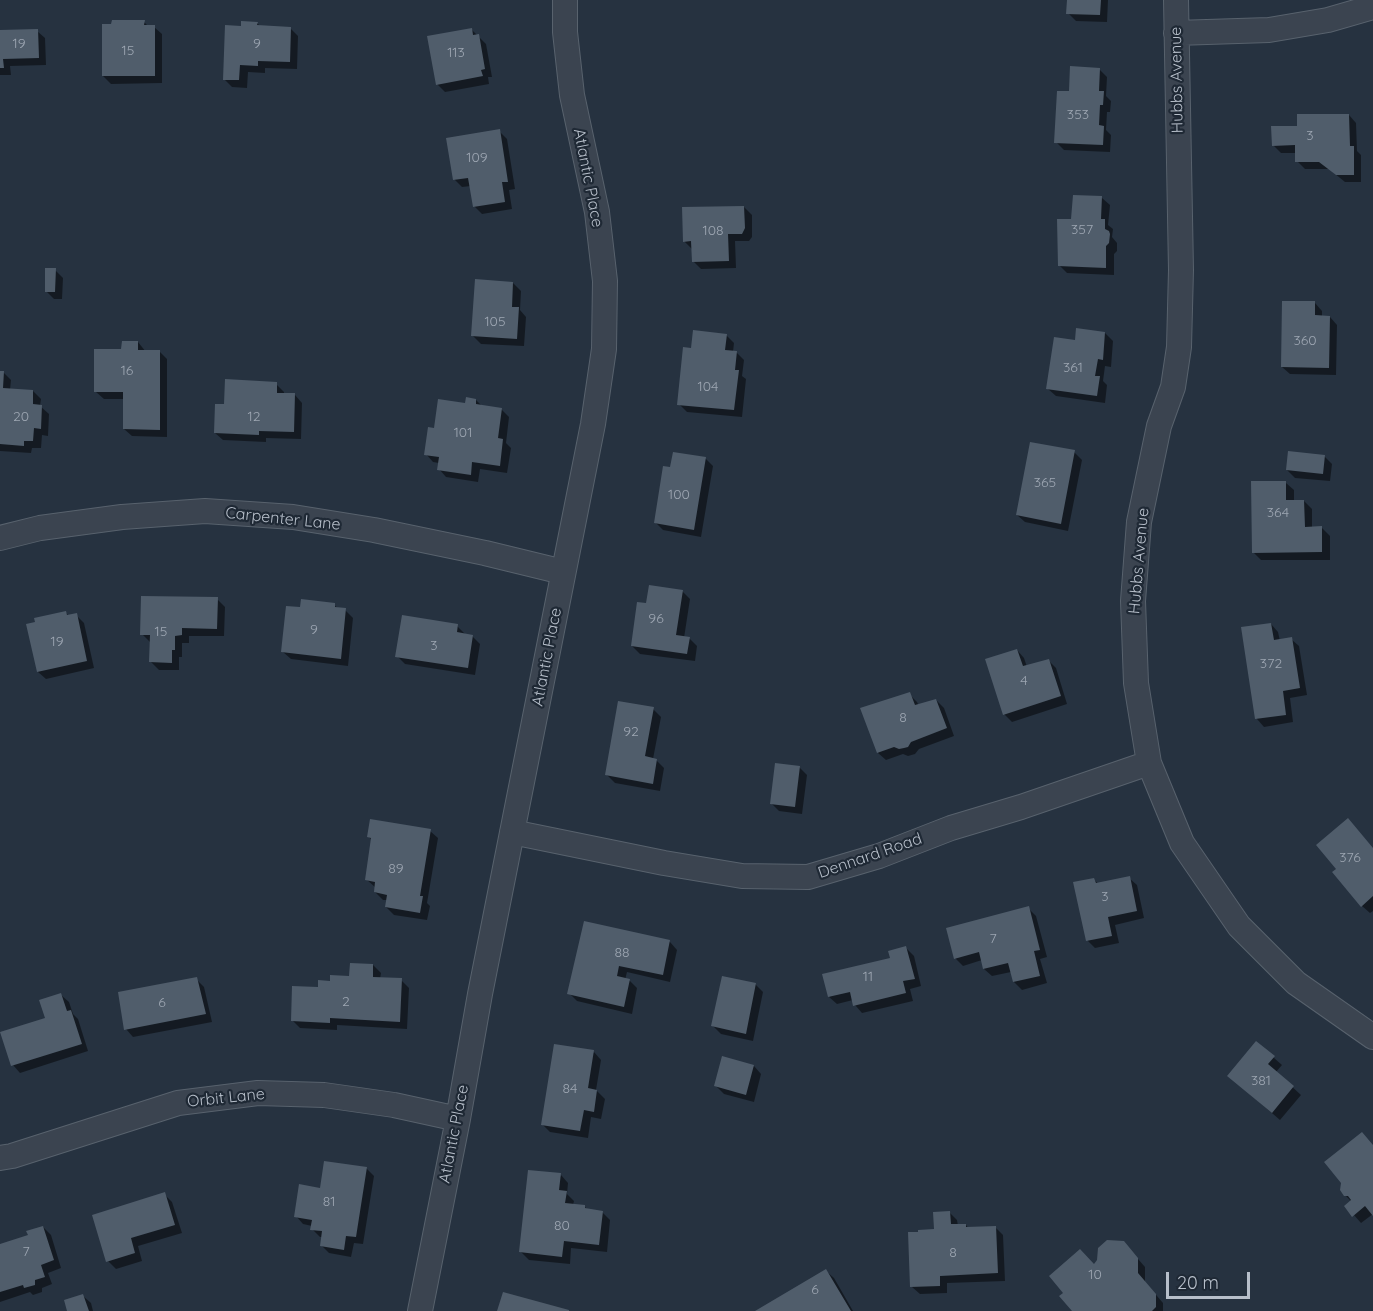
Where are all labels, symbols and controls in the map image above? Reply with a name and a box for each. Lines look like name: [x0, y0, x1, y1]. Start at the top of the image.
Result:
street label: Hubbs Avenue: [1166, 27, 1188, 133]
house number: 19: [13, 36, 25, 52]
house number: 9: [253, 36, 261, 52]
house number: 15: [122, 43, 134, 59]
house number: 113: [447, 45, 465, 61]
house number: 353: [1067, 107, 1089, 123]
street label: Atlantic Place: [569, 127, 607, 229]
house number: 3: [1306, 128, 1314, 144]
house number: 109: [466, 150, 488, 166]
house number: 357: [1071, 222, 1093, 238]
house number: 108: [702, 223, 724, 239]
house number: 105: [484, 314, 506, 330]
house number: 360: [1293, 333, 1317, 349]
house number: 361: [1063, 360, 1083, 376]
house number: 16: [121, 363, 133, 379]
house number: 104: [698, 379, 718, 395]
house number: 20: [13, 409, 29, 425]
house number: 12: [248, 409, 260, 425]
house number: 101: [454, 425, 472, 441]
house number: 365: [1034, 475, 1056, 491]
house number: 100: [668, 487, 690, 503]
street label: Carpenter Lane: [224, 503, 342, 535]
house number: 364: [1267, 505, 1289, 521]
street label: Hubbs Avenue: [1125, 507, 1153, 615]
street label: Atlantic Place: [528, 606, 566, 708]
house number: 96: [648, 611, 664, 627]
house number: 9: [310, 622, 318, 638]
house number: 15: [155, 624, 167, 640]
house number: 19: [51, 634, 63, 650]
house number: 3: [430, 638, 438, 654]
house number: 372: [1260, 656, 1282, 672]
house number: 4: [1020, 673, 1028, 689]
house number: 8: [899, 710, 907, 726]
house number: 92: [623, 724, 639, 740]
street label: Dennard Road: [816, 829, 924, 883]
house number: 376: [1339, 850, 1361, 866]
house number: 89: [388, 861, 404, 877]
house number: 3: [1101, 889, 1109, 905]
house number: 7: [989, 931, 997, 947]
house number: 88: [614, 945, 630, 961]
house number: 11: [863, 969, 873, 985]
house number: 2: [342, 994, 350, 1010]
house number: 6: [158, 995, 166, 1011]
house number: 381: [1251, 1073, 1271, 1089]
house number: 84: [563, 1081, 577, 1097]
street label: Atlantic Place: [435, 1083, 473, 1185]
street label: Orbit Lane: [186, 1084, 266, 1112]
house number: 81: [323, 1194, 335, 1210]
house number: 80: [554, 1218, 570, 1234]
house number: 7: [22, 1244, 30, 1260]
house number: 8: [949, 1245, 957, 1261]
scale bar: [1169, 1260, 1253, 1298]
house number: 10: [1088, 1267, 1102, 1283]
text: 20 m: [1177, 1271, 1219, 1294]
house number: 6: [811, 1282, 819, 1298]

